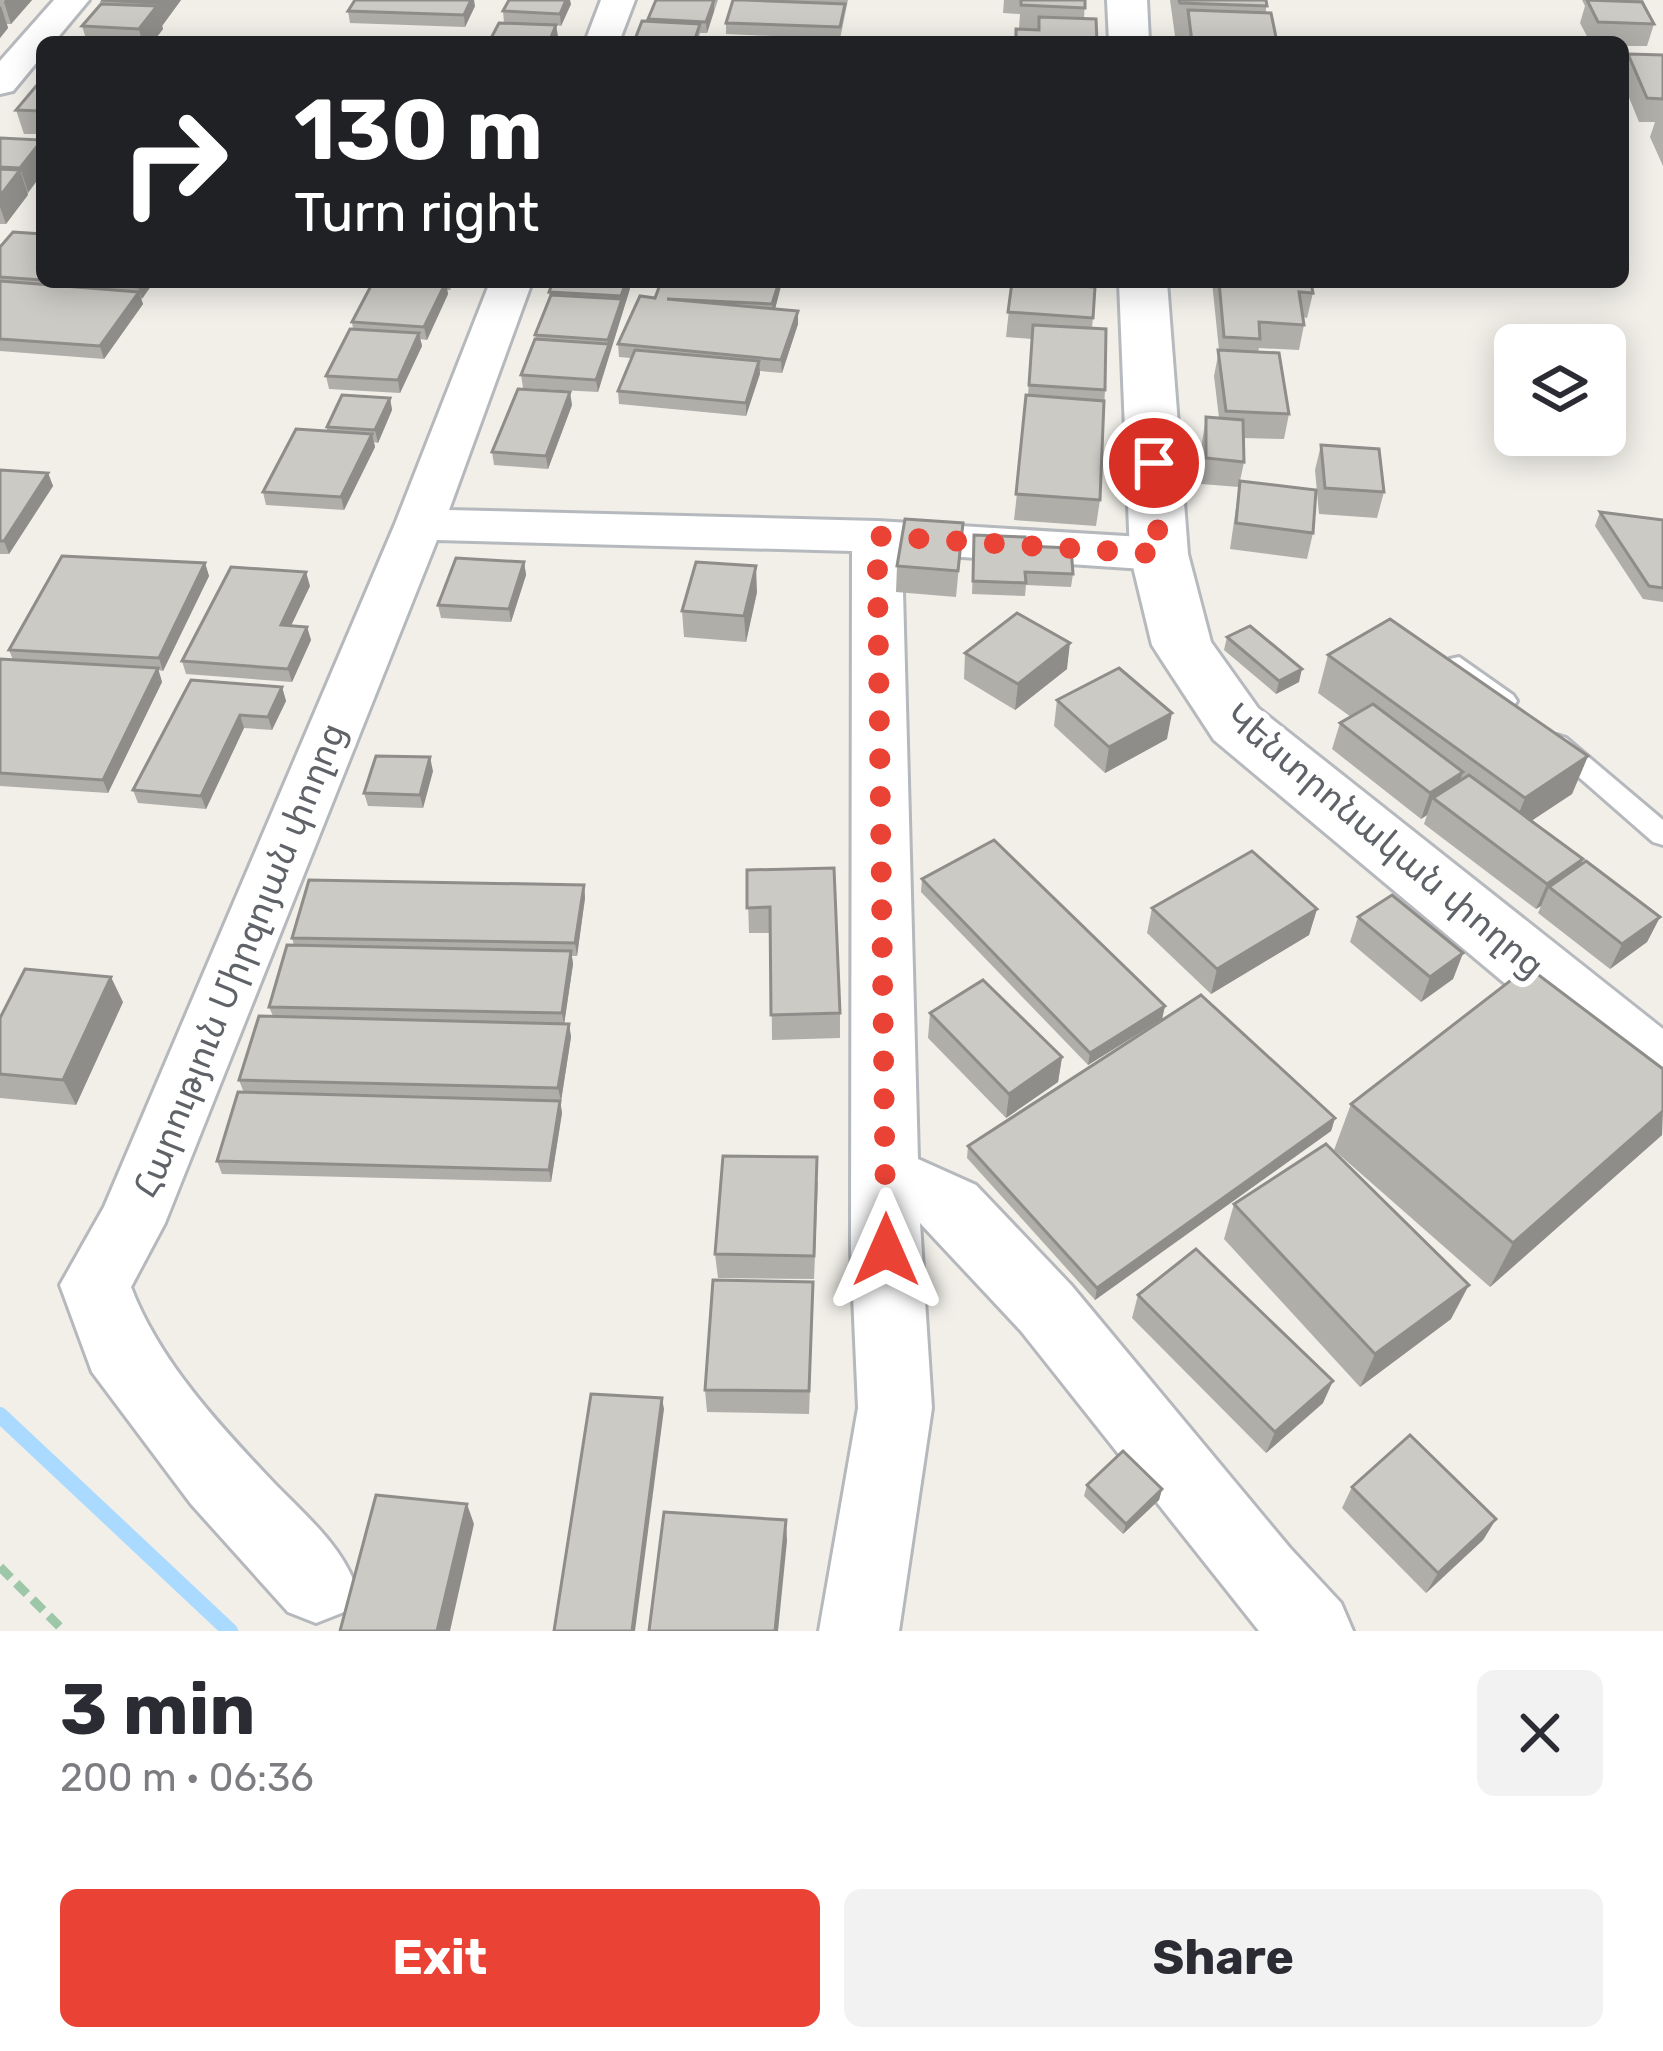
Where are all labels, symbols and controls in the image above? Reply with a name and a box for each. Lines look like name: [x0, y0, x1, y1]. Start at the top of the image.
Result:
text: 130 m: [294, 80, 543, 180]
icon: right: [96, 84, 252, 240]
text: Turn right: [294, 181, 539, 245]
map controls: [1494, 324, 1626, 456]
button: layers: [1494, 324, 1626, 456]
pin: [1103, 412, 1205, 514]
icon: arrive: [1121, 430, 1187, 496]
street label: Կենտրոնական փողոց: [1217, 694, 1553, 986]
street label: Հարություն Միրզոյան փողոց: [124, 716, 354, 1204]
position arrow: [823, 1187, 949, 1313]
text: 3 min: [60, 1667, 256, 1752]
button: close: [1477, 1670, 1603, 1796]
text: 200 m · 06:36: [60, 1755, 314, 1801]
button: Exit: [60, 1889, 820, 2027]
button: Share: [844, 1889, 1603, 2027]

